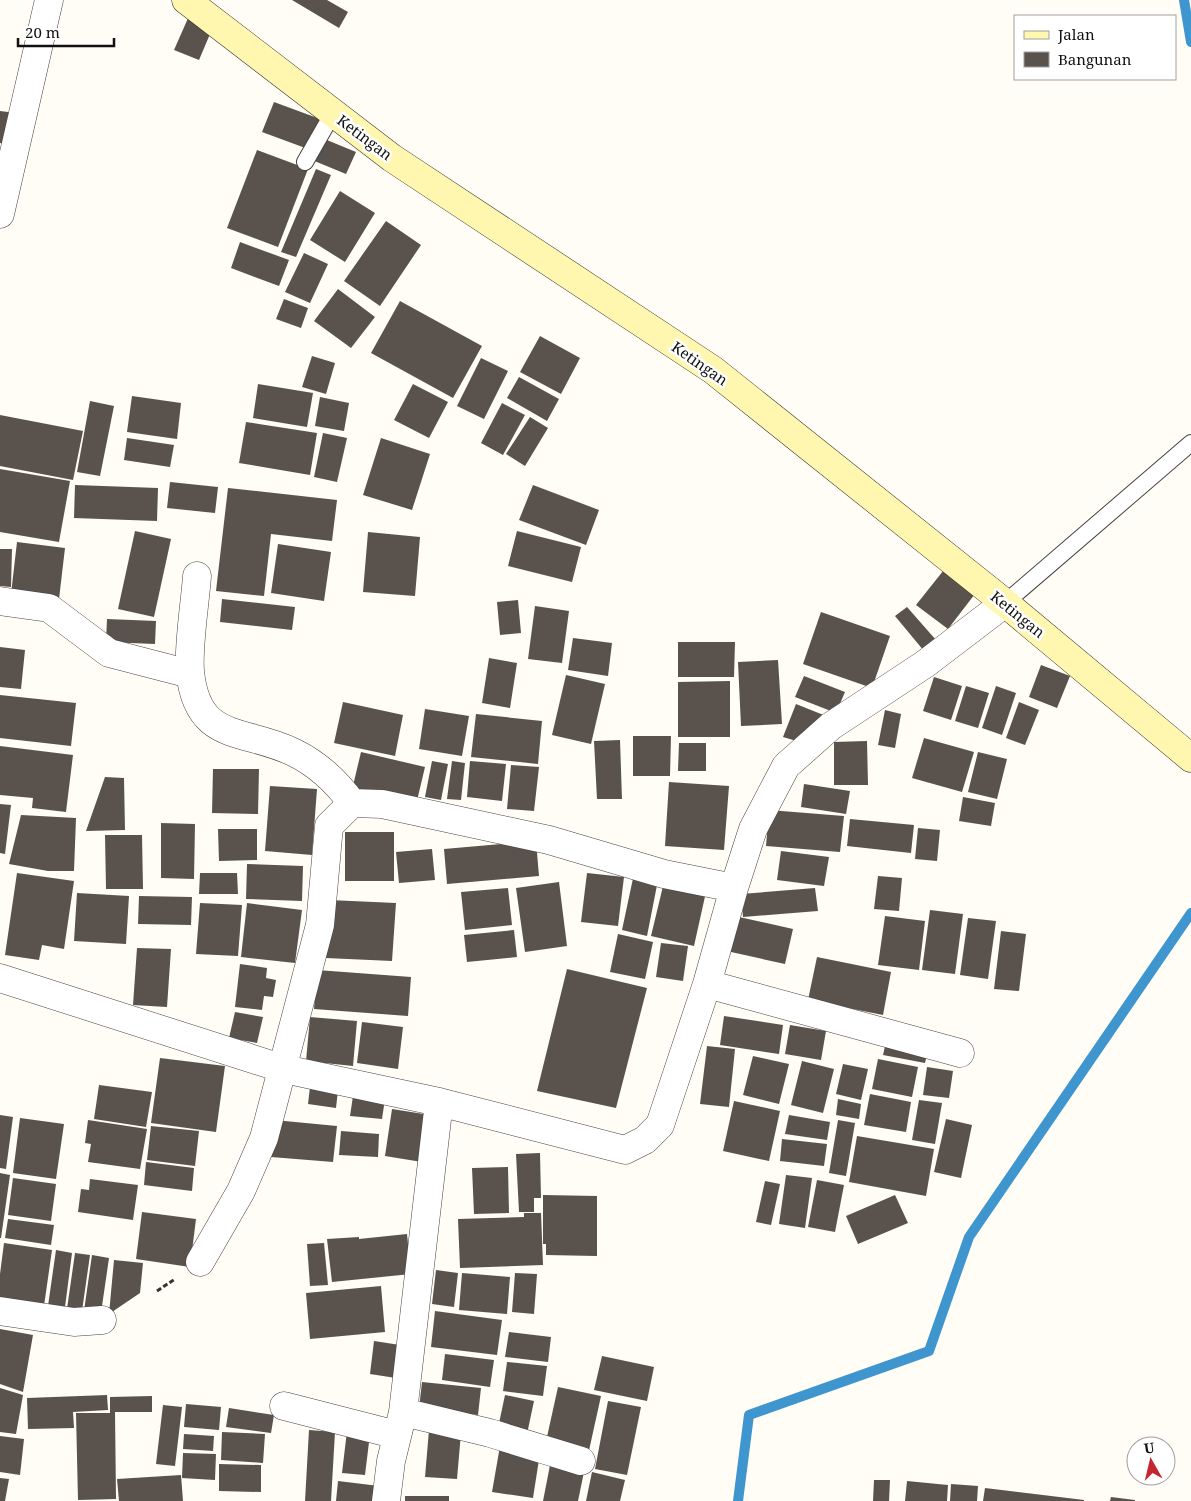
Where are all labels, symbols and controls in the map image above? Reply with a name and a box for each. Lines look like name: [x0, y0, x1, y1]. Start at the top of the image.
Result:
scale bar: [18, 15, 114, 47]
legend: [1014, 15, 1176, 80]
text: 20 m: [25, 22, 60, 42]
text: Jalan: [1057, 24, 1095, 44]
text: Bangunan: [1058, 49, 1132, 69]
street label: Ketingan: [333, 110, 397, 164]
street label: Ketingan: [668, 336, 732, 390]
street label: Ketingan: [987, 586, 1049, 642]
north arrow: [1126, 1436, 1176, 1486]
text: U: [1143, 1437, 1156, 1458]

